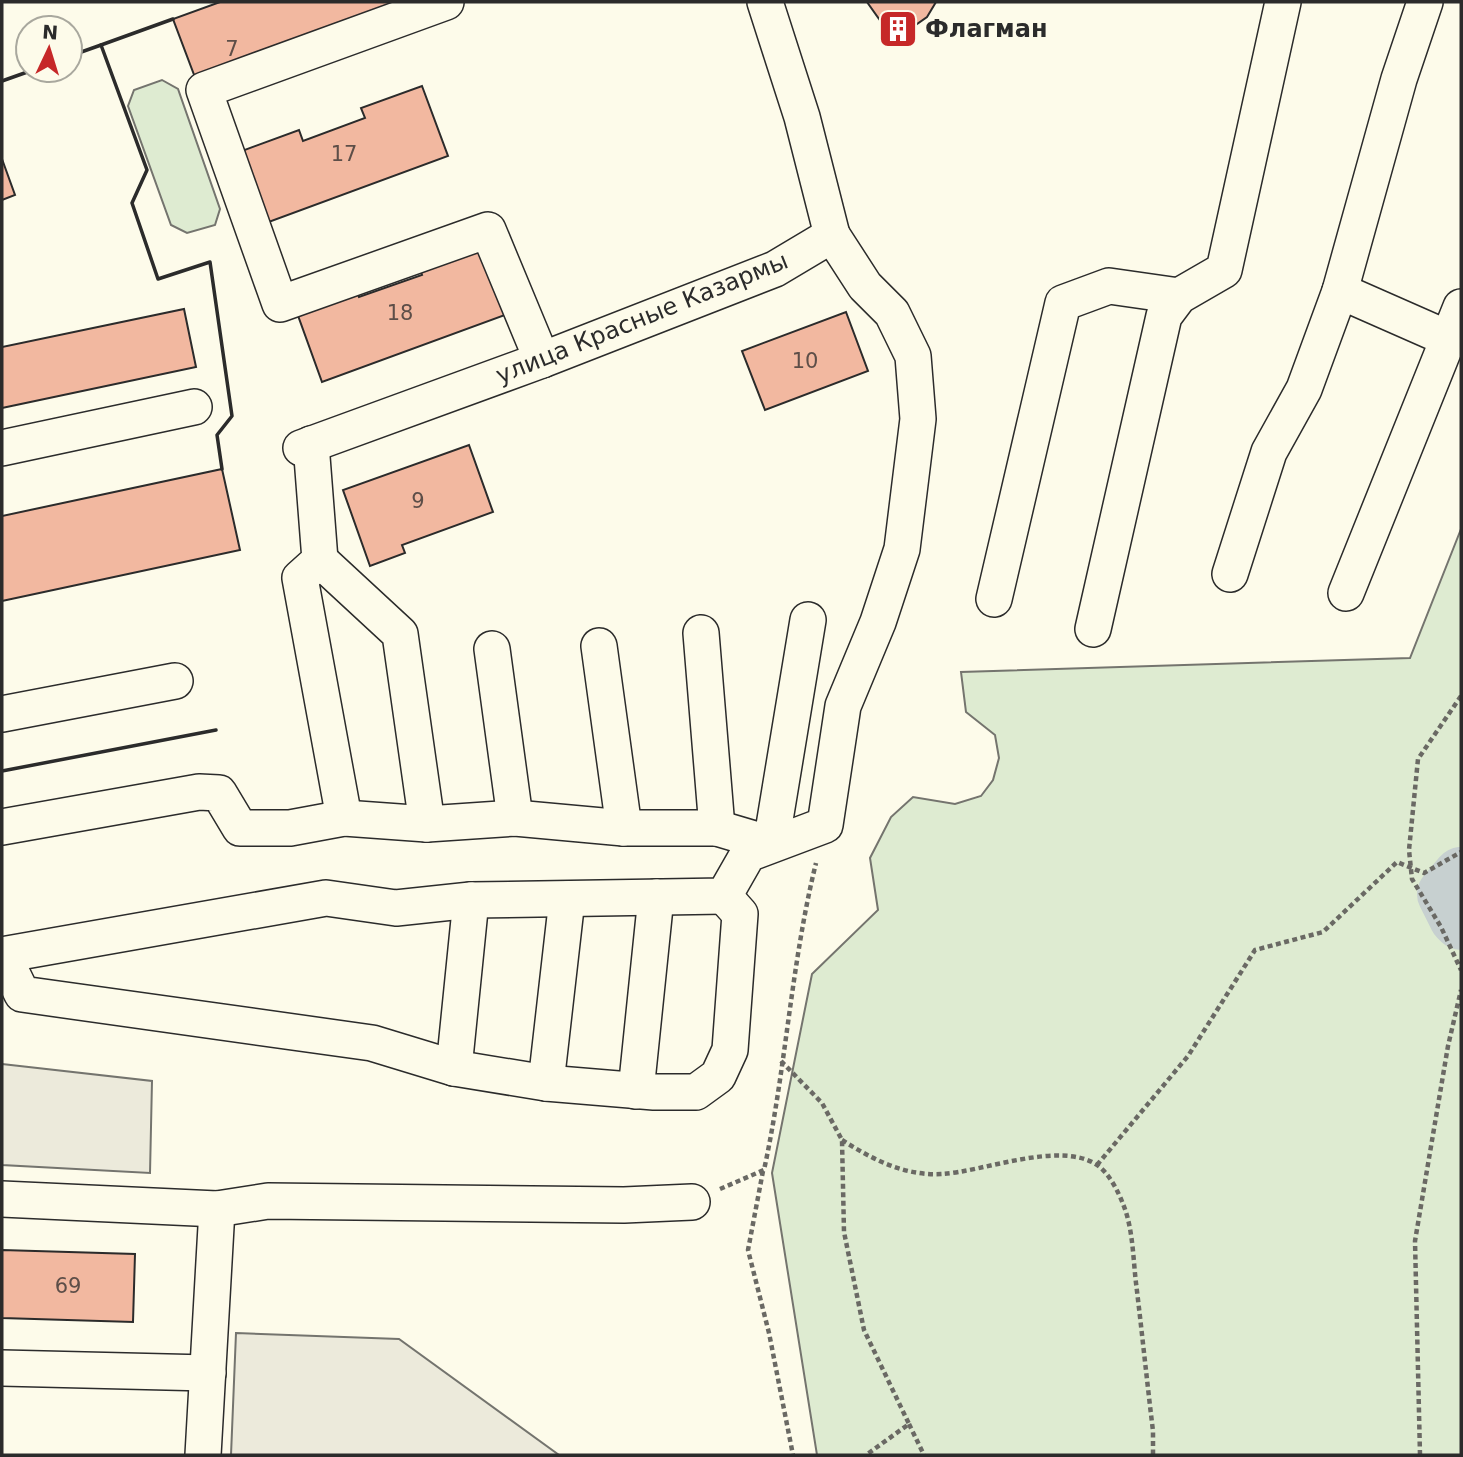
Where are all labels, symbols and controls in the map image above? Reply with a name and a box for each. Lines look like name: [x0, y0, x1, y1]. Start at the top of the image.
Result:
building icon: Флагман: [877, 8, 919, 50]
north arrow: [14, 14, 84, 84]
place label: Флагман: [925, 15, 1048, 43]
text: N: [41, 21, 59, 44]
house number: 7: [225, 37, 239, 61]
house number: 17: [331, 142, 357, 166]
street label: улица Красные Казармы: [492, 246, 792, 390]
house number: 18: [387, 301, 413, 325]
house number: 10: [792, 349, 818, 373]
house number: 9: [411, 489, 425, 513]
house number: 69: [55, 1274, 81, 1298]

